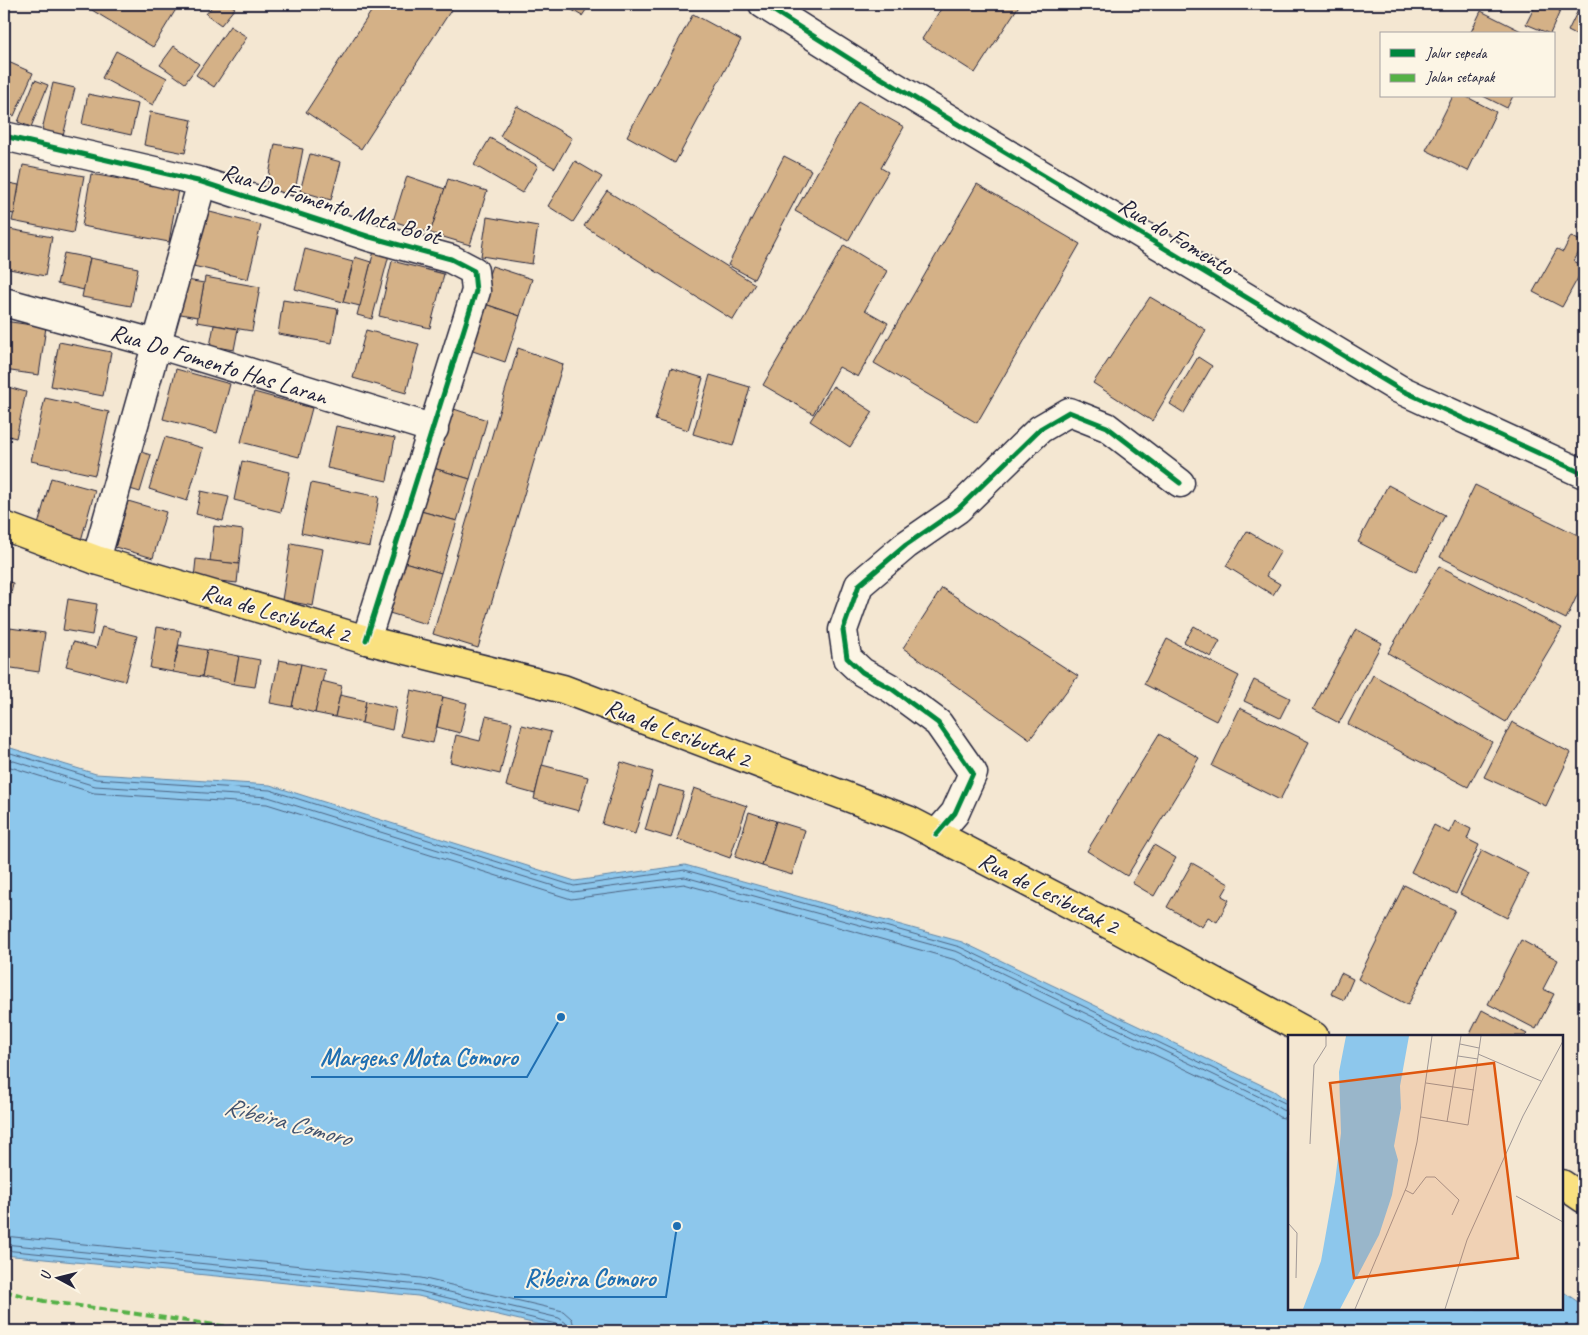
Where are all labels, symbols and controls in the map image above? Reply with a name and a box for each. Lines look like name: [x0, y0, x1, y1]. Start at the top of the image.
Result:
legend: [1380, 32, 1556, 98]
text: Jalur sepeda: [1425, 44, 1488, 63]
text: Jalan setapak: [1425, 68, 1496, 87]
street label: Rua Do Fomento Mota Bo’ot: [218, 156, 446, 252]
street label: Rua do Fomento: [1113, 190, 1240, 283]
street label: Rua Do Fomento Has Laran: [107, 317, 332, 412]
street label: Rua de Lesibutak 2: [198, 576, 356, 650]
street label: Rua de Lesibutak 2: [601, 692, 757, 775]
street label: Rua de Lesibutak 2: [974, 845, 1126, 942]
inset map: [1288, 1035, 1563, 1310]
callout: Margens Mota Comoro: [311, 1037, 527, 1077]
text: Margens Mota Comoro: [320, 1041, 520, 1073]
water label: Ribeira Comoro: [221, 1090, 357, 1155]
north arrow: [32, 1252, 82, 1302]
callout: Ribeira Comoro: [514, 1257, 666, 1297]
text: Ribeira Comoro: [524, 1262, 658, 1294]
text: U: [37, 1269, 55, 1281]

